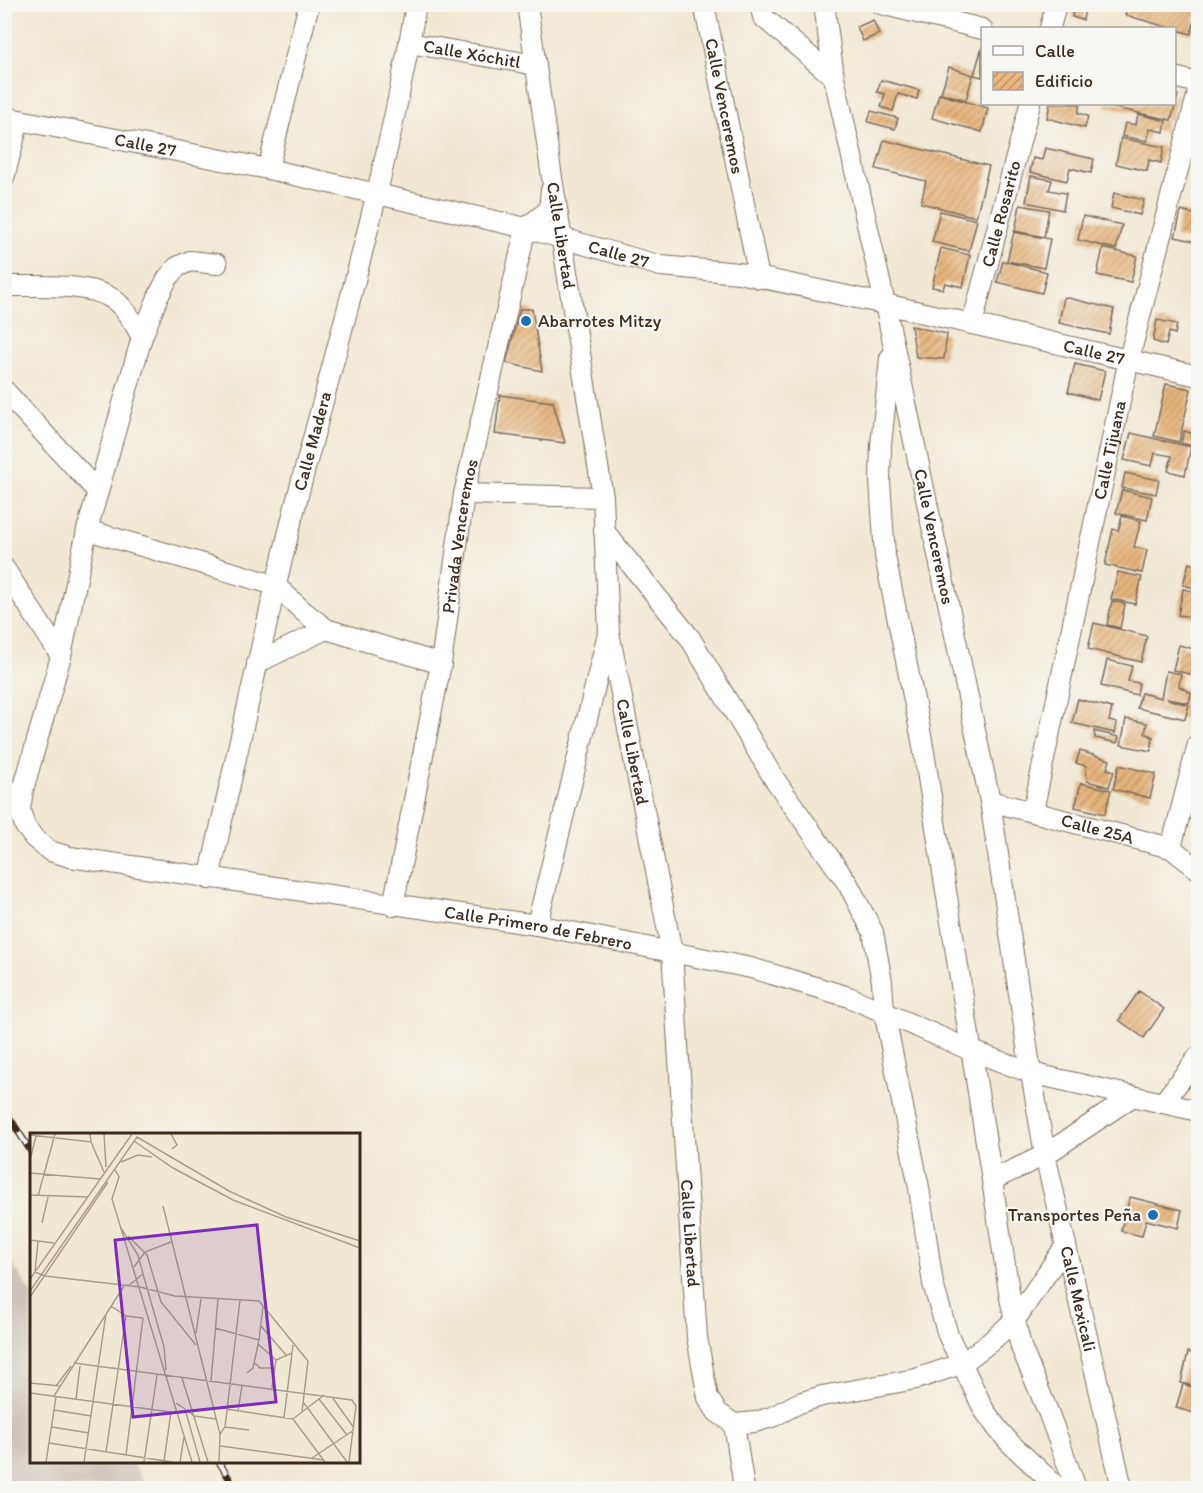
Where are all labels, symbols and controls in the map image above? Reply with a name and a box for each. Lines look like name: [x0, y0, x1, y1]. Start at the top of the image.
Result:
legend: [981, 27, 1176, 105]
street label: Calle Xóchitl: [422, 35, 523, 73]
street label: Calle Venceremos: [700, 36, 749, 176]
text: Calle: [1035, 40, 1075, 62]
text: Edificio: [1035, 70, 1093, 92]
street label: Calle 27: [113, 128, 178, 162]
street label: Calle Rosarito: [976, 158, 1026, 269]
street label: Calle Libertad: [542, 180, 581, 291]
street label: Calle 27: [586, 235, 652, 273]
place label: Abarrotes Mitzy: [538, 310, 662, 332]
marker: Abarrotes Mitzy: [519, 314, 533, 328]
street label: Calle 27: [1061, 334, 1127, 370]
street label: Calle Madera: [289, 389, 336, 493]
street label: Calle Tijuana: [1088, 398, 1131, 502]
street label: Privada Venceremos: [437, 457, 483, 615]
street label: Calle Venceremos: [909, 467, 959, 606]
street label: Calle Libertad: [611, 697, 654, 807]
street label: Calle 25A: [1059, 809, 1137, 849]
street label: Calle Primero de Febrero: [443, 901, 634, 955]
inset map: [30, 1133, 360, 1463]
street label: Calle Libertad: [676, 1179, 705, 1288]
place label: Transportes Peña: [1008, 1204, 1141, 1226]
marker: Transportes Peña: [1146, 1208, 1160, 1222]
street label: Calle Mexicali: [1055, 1244, 1101, 1354]

